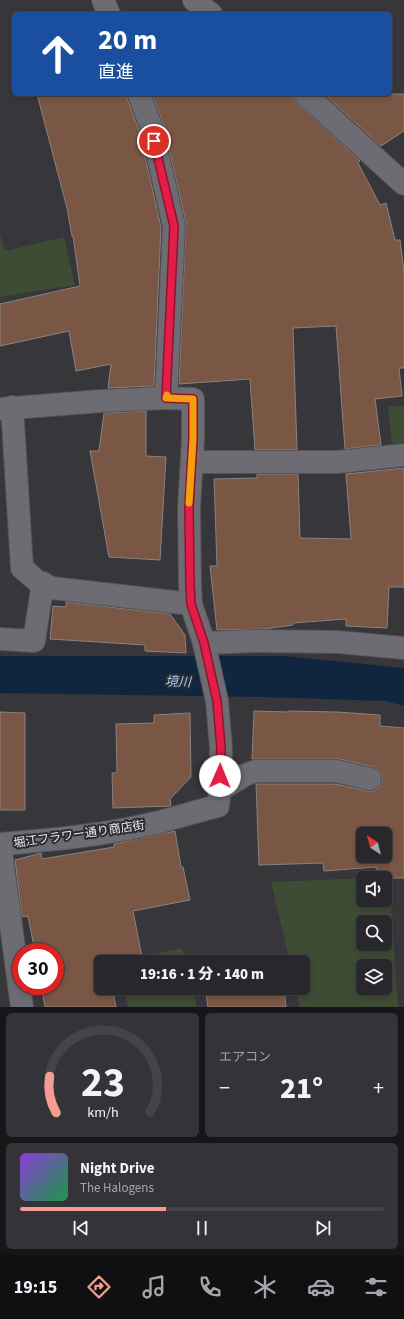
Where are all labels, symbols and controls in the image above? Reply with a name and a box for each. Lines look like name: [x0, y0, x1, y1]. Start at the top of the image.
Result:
text: 20 m: [98, 20, 157, 60]
icon: ahead: [32, 28, 84, 80]
text: 直進: [98, 60, 134, 85]
pin: [137, 124, 171, 158]
icon: arrive: [143, 130, 165, 152]
water label: 境川: [165, 673, 193, 692]
position arrow: [199, 755, 241, 797]
street label: 堀江フラワー通り商店街: [13, 817, 146, 852]
north arrow: [356, 827, 392, 863]
map controls: [356, 827, 392, 995]
button: sound: [356, 871, 392, 907]
button: search: [356, 915, 392, 951]
speed limit sign: 30: [12, 943, 64, 995]
button: layers: [356, 959, 392, 995]
text: 19:16 · 1 分 · 140 m: [140, 964, 264, 985]
text: エアコン: [219, 1048, 271, 1066]
text: 23: [81, 1053, 124, 1113]
text: 21°: [280, 1067, 323, 1110]
text: −: [219, 1072, 230, 1104]
text: +: [373, 1072, 384, 1104]
text: km/h: [87, 1102, 118, 1123]
text: Night Drive: [80, 1158, 155, 1179]
text: The Halogens: [80, 1179, 154, 1197]
icon: previous: [70, 1217, 92, 1239]
icon: pause: [191, 1217, 213, 1239]
icon: next: [312, 1217, 334, 1239]
icon: directions: [85, 1273, 113, 1301]
icon: music: [140, 1273, 168, 1301]
icon: phone: [196, 1273, 224, 1301]
icon: climate: [251, 1273, 279, 1301]
icon: car: [307, 1273, 335, 1301]
icon: filters: [362, 1273, 390, 1301]
text: 19:15: [14, 1275, 57, 1300]

